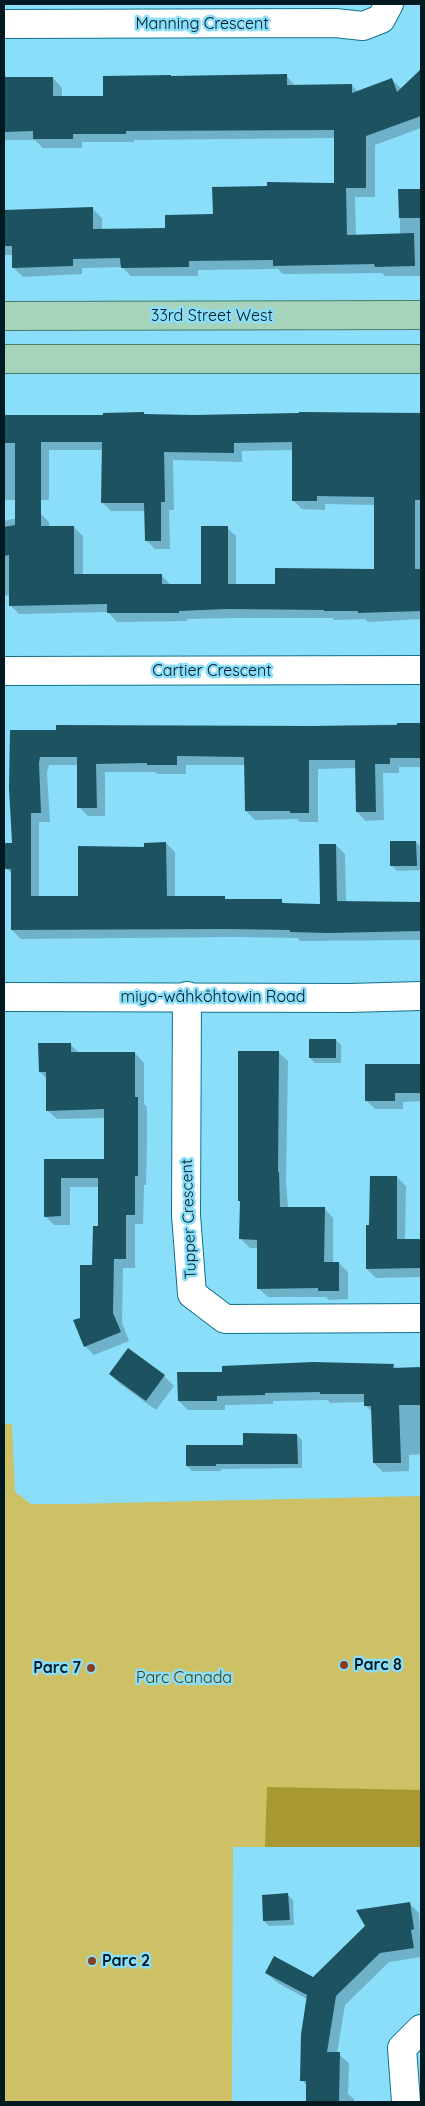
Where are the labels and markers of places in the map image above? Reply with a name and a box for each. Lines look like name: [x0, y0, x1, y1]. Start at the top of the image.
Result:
place label: Parc 8: [354, 1655, 402, 1675]
place label: Parc 7: [33, 1658, 81, 1678]
marker: Parc 8: [338, 1659, 350, 1671]
marker: Parc 7: [85, 1662, 97, 1674]
place label: Parc 2: [102, 1951, 150, 1971]
marker: Parc 2: [86, 1955, 98, 1967]

